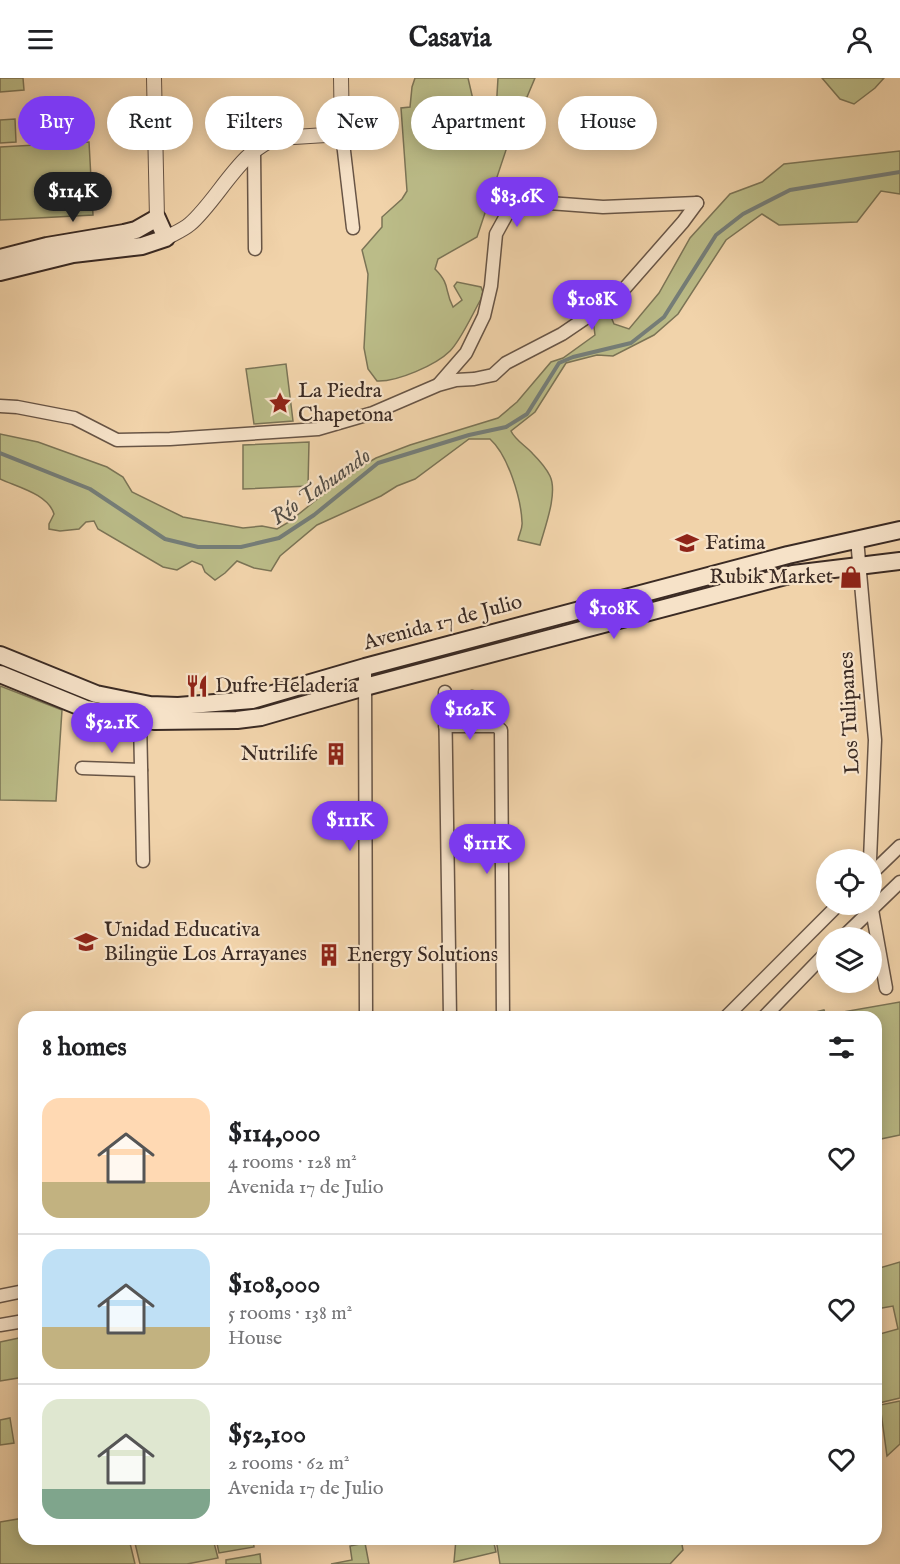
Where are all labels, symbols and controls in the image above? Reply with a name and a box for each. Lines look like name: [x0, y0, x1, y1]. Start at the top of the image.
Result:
text: Casavia: [409, 22, 491, 56]
icon: menu: [24, 23, 57, 56]
icon: person: [843, 23, 876, 56]
chip: Buy: [18, 96, 95, 150]
chip: Rent: [107, 96, 193, 150]
chip: Filters: [205, 96, 304, 150]
chip: New: [316, 96, 399, 150]
chip: Apartment: [411, 96, 546, 150]
chip: House: [558, 96, 657, 150]
pin: $114K: [31, 172, 115, 223]
pin: $83.6K: [468, 177, 566, 228]
text: $114K: [48, 179, 98, 204]
text: $83.6K: [490, 184, 544, 209]
pin: $108K: [550, 280, 634, 331]
text: $108K: [567, 287, 617, 312]
place label: La Piedra Chapetona: [298, 378, 394, 429]
place icon: La Piedra Chapetona: [267, 390, 293, 416]
water label: Río Tahuando: [265, 442, 377, 532]
school or university icon: Fatima: [674, 530, 700, 556]
place label: Fatima: [705, 530, 766, 557]
place label: Rubik Market: [709, 564, 833, 591]
shop icon: Rubik Market: [838, 564, 864, 590]
street label: Avenida 17 de Julio: [360, 589, 525, 657]
pin: $108K: [572, 589, 656, 640]
text: $108K: [589, 596, 639, 621]
street label: Los Tulipanes: [833, 651, 867, 775]
restaurant icon: Dufre Heladeria: [184, 673, 210, 699]
place label: Dufre Heladeria: [215, 673, 359, 700]
pin: $162K: [428, 690, 512, 741]
text: $162K: [445, 697, 495, 722]
pin: $52.1K: [63, 703, 161, 754]
text: $52.1K: [85, 710, 139, 735]
place label: Nutrilife: [240, 741, 318, 768]
building icon: Nutrilife: [323, 741, 349, 767]
pin: $111K: [308, 801, 392, 852]
text: $111K: [326, 808, 374, 833]
pin: $111K: [445, 824, 529, 875]
text: $111K: [463, 831, 511, 856]
map controls: [816, 849, 882, 993]
button: locate: [816, 849, 882, 915]
place label: Unidad Educativa Bilingüe Los Arrayanes: [104, 917, 307, 968]
button: layers: [816, 927, 882, 993]
school or university icon: Unidad Educativa Bilingüe Los Arrayanes: [73, 929, 99, 955]
building icon: Energy Solutions: [316, 942, 342, 968]
place label: Energy Solutions: [347, 942, 498, 969]
text: 8 homes: [42, 1031, 127, 1064]
icon: filters: [825, 1031, 858, 1064]
text: $114,000: [228, 1117, 320, 1150]
icon: home: [90, 1122, 162, 1194]
icon: heart: [825, 1142, 858, 1175]
text: 4 rooms · 128 m²: [228, 1150, 357, 1175]
text: Avenida 17 de Julio: [228, 1175, 384, 1200]
text: $108,000: [228, 1268, 320, 1301]
icon: home: [90, 1273, 162, 1345]
icon: heart: [825, 1293, 858, 1326]
text: 5 rooms · 138 m²: [228, 1301, 352, 1326]
text: House: [228, 1326, 282, 1351]
text: $52,100: [228, 1418, 306, 1451]
icon: home: [90, 1423, 162, 1495]
icon: heart: [825, 1443, 858, 1476]
text: 2 rooms · 62 m²: [228, 1451, 350, 1476]
text: Avenida 17 de Julio: [228, 1476, 384, 1501]

